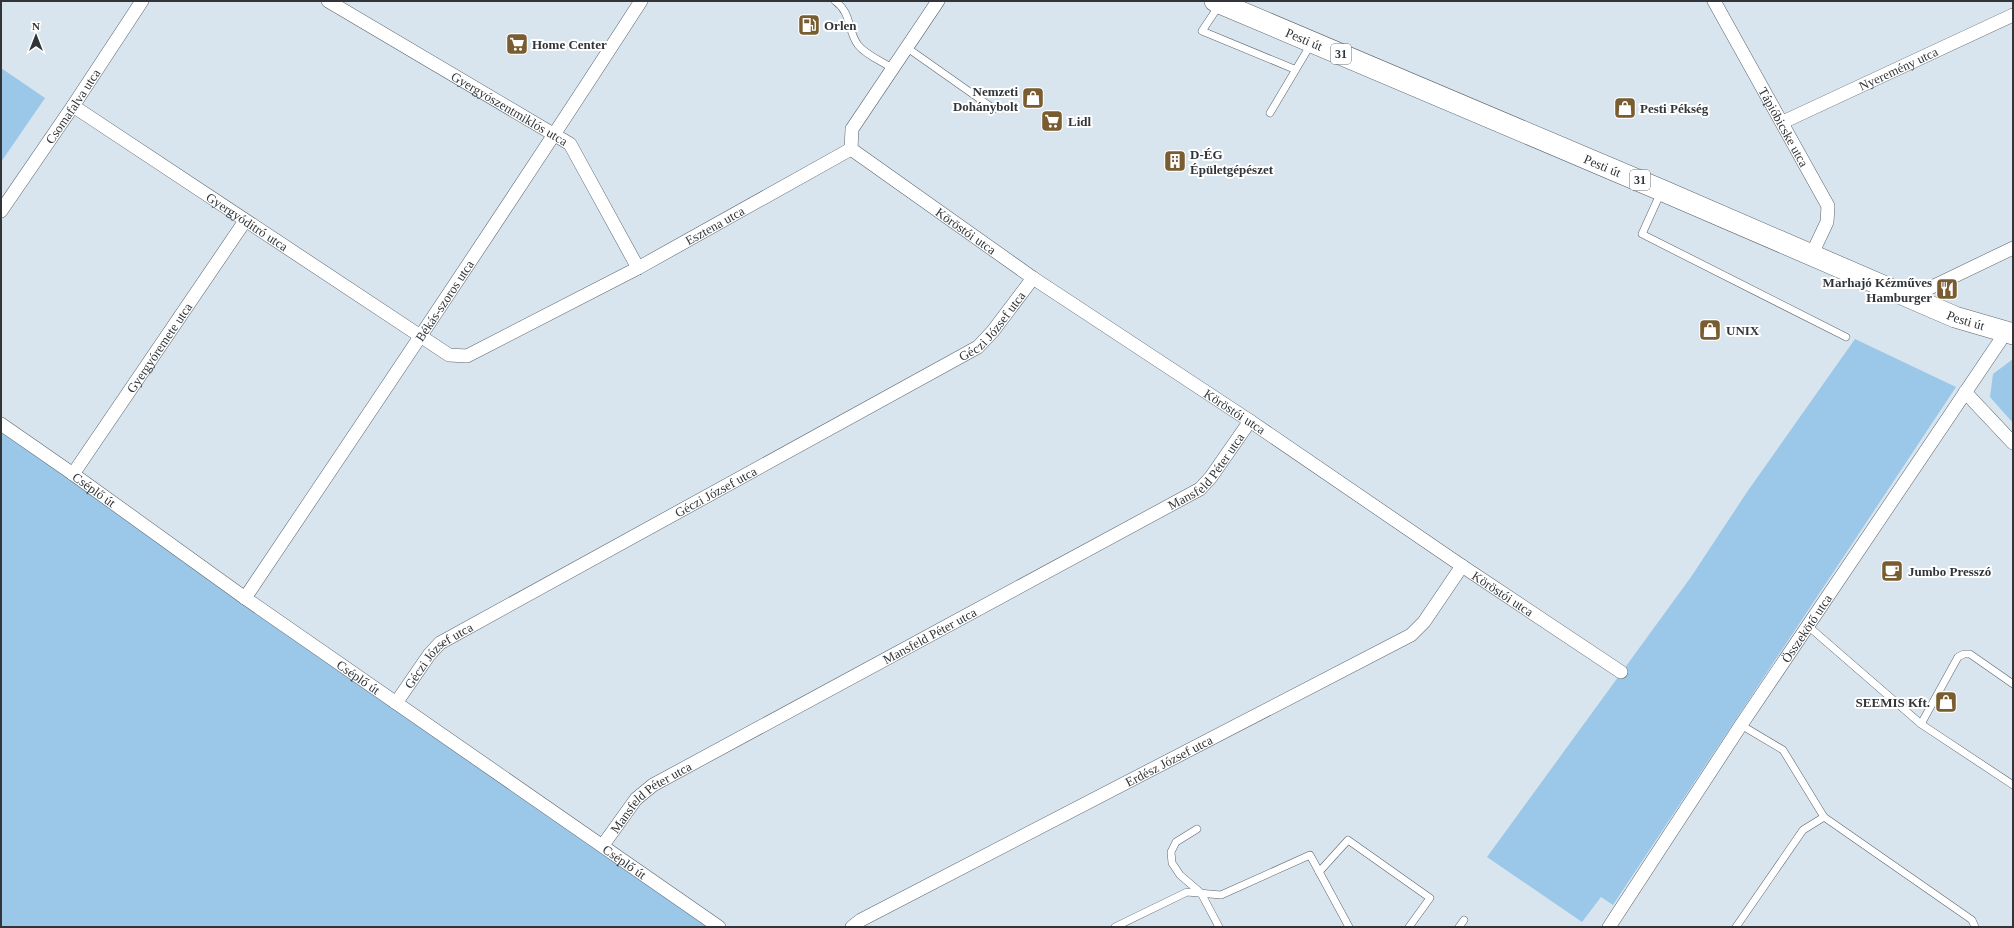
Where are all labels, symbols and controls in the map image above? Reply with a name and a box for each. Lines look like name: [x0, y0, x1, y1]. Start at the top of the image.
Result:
fuel station icon: Orlen: [796, 12, 822, 38]
north arrow: [16, 16, 56, 56]
place label: Orlen: [824, 18, 857, 33]
text: N: [32, 20, 40, 32]
street label: Pesti út: [1284, 24, 1325, 53]
supermarket icon: Home Center: [504, 31, 530, 57]
place label: Home Center: [532, 37, 607, 52]
street label: Nyeremény utca: [1856, 43, 1940, 93]
road number: 31: [1331, 44, 1351, 64]
street label: Csomafalva utca: [42, 66, 103, 146]
street label: Gyergyószentmiklós utca: [449, 68, 571, 149]
place label: Nemzeti Dohánybolt: [953, 84, 1019, 114]
shop icon: Nemzeti Dohánybolt: [1020, 85, 1046, 111]
street label: Tápióbicske utca: [1756, 85, 1812, 169]
shop icon: Pesti Pékség: [1612, 95, 1638, 121]
place label: Pesti Pékség: [1640, 101, 1709, 116]
supermarket icon: Lidl: [1039, 108, 1065, 134]
place label: Lidl: [1068, 114, 1092, 129]
place label: D-ÉG Épületgépészet: [1190, 147, 1274, 177]
building icon: D-ÉG Épületgépészet: [1162, 148, 1188, 174]
street label: Pesti út: [1582, 151, 1624, 180]
road number: 31: [1630, 170, 1650, 190]
street label: Gyergyóditró utca: [204, 189, 291, 254]
street label: Esztena utca: [682, 203, 747, 248]
street label: Köröstói utca: [933, 204, 999, 257]
street label: Békás-szoros utca: [412, 257, 477, 344]
place label: Marhajó Kézműves Hamburger: [1823, 275, 1932, 305]
restaurant icon: Marhajó Kézműves Hamburger: [1934, 276, 1960, 302]
street label: Géczi József utca: [956, 288, 1028, 364]
street label: Gyergyóremete utca: [123, 299, 195, 395]
street label: Pesti út: [1945, 307, 1987, 333]
shop icon: UNIX: [1697, 317, 1723, 343]
place label: UNIX: [1726, 323, 1760, 338]
street label: Köröstói utca: [1201, 385, 1269, 437]
street label: Mansfeld Péter utca: [1165, 430, 1247, 513]
street label: Géczi József utca: [672, 463, 759, 520]
street label: Cséplő út: [70, 469, 119, 510]
cafe icon: Jumbo Presszó: [1879, 558, 1905, 584]
place label: Jumbo Presszó: [1908, 564, 1991, 579]
street label: Köröstói utca: [1469, 567, 1537, 619]
street label: Összekötő utca: [1778, 591, 1835, 665]
street label: Mansfeld Péter utca: [880, 604, 979, 667]
street label: Géczi József utca: [401, 619, 475, 691]
street label: Cséplő út: [334, 657, 384, 697]
shop icon: SEEMIS Kft.: [1933, 689, 1959, 715]
place label: SEEMIS Kft.: [1856, 695, 1930, 710]
street label: Erdész József utca: [1123, 732, 1215, 789]
street label: Mansfeld Péter utca: [607, 758, 694, 836]
street label: Cséplő út: [600, 841, 650, 882]

